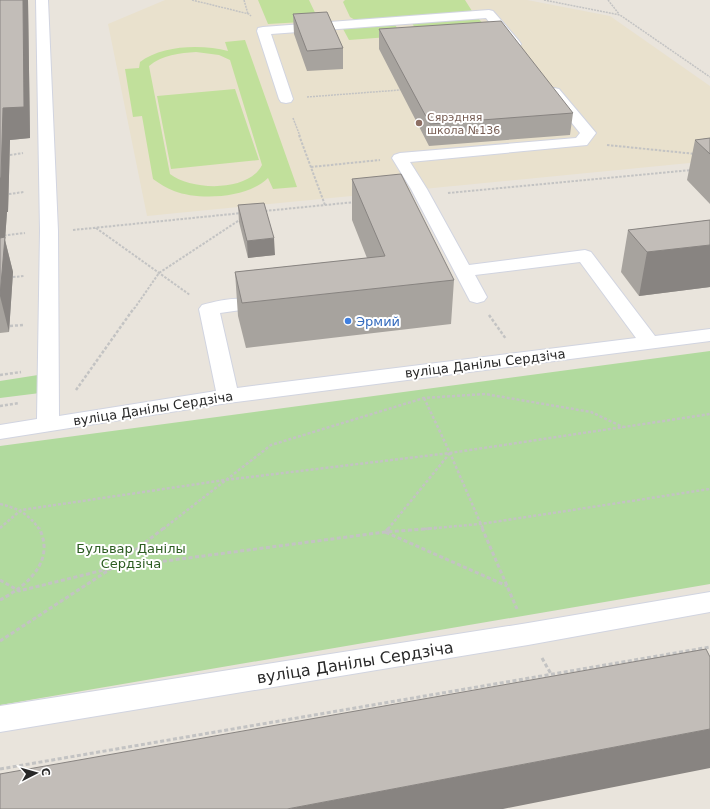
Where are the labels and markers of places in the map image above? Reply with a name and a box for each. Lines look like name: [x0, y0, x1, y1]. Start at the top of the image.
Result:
place label: Сярэдняя школа №136: [427, 111, 500, 137]
marker: Сярэдняя школа №136: [414, 118, 424, 128]
place label: Эрмий: [356, 314, 400, 329]
marker: Эрмий: [343, 316, 353, 326]

